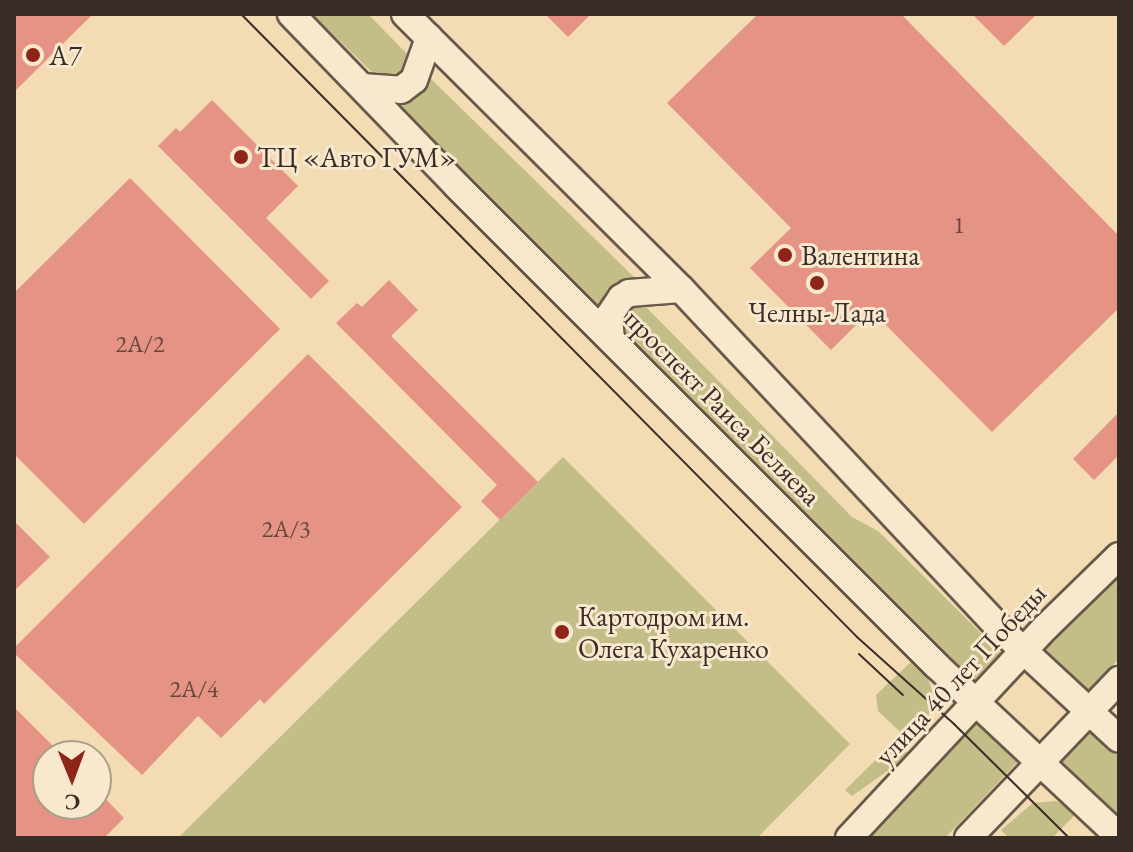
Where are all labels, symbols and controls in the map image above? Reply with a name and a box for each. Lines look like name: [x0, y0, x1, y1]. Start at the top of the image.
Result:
place label: А7: [49, 38, 82, 72]
marker: А7: [24, 46, 42, 64]
place label: ТЦ «Авто ГУМ»: [257, 140, 456, 174]
marker: ТЦ «Авто ГУМ»: [232, 148, 250, 166]
house number: 1: [953, 211, 965, 239]
place label: Валентина: [801, 238, 920, 272]
marker: Валентина: [776, 246, 794, 264]
marker: Челны-Лада: [808, 274, 826, 292]
place label: Челны-Лада: [748, 295, 886, 329]
street label: проспект Раиса Беляева: [618, 302, 828, 512]
house number: 2А/2: [115, 330, 165, 358]
house number: 2А/3: [261, 515, 311, 543]
street label: улица 40 лет Победы: [867, 576, 1053, 772]
place label: Картодром им. Олега Кухаренко: [578, 599, 769, 665]
marker: Картодром им. Олега Кухаренко: [553, 623, 571, 641]
house number: 2А/4: [169, 675, 219, 703]
north arrow: [32, 740, 112, 820]
text: С: [64, 788, 80, 817]

